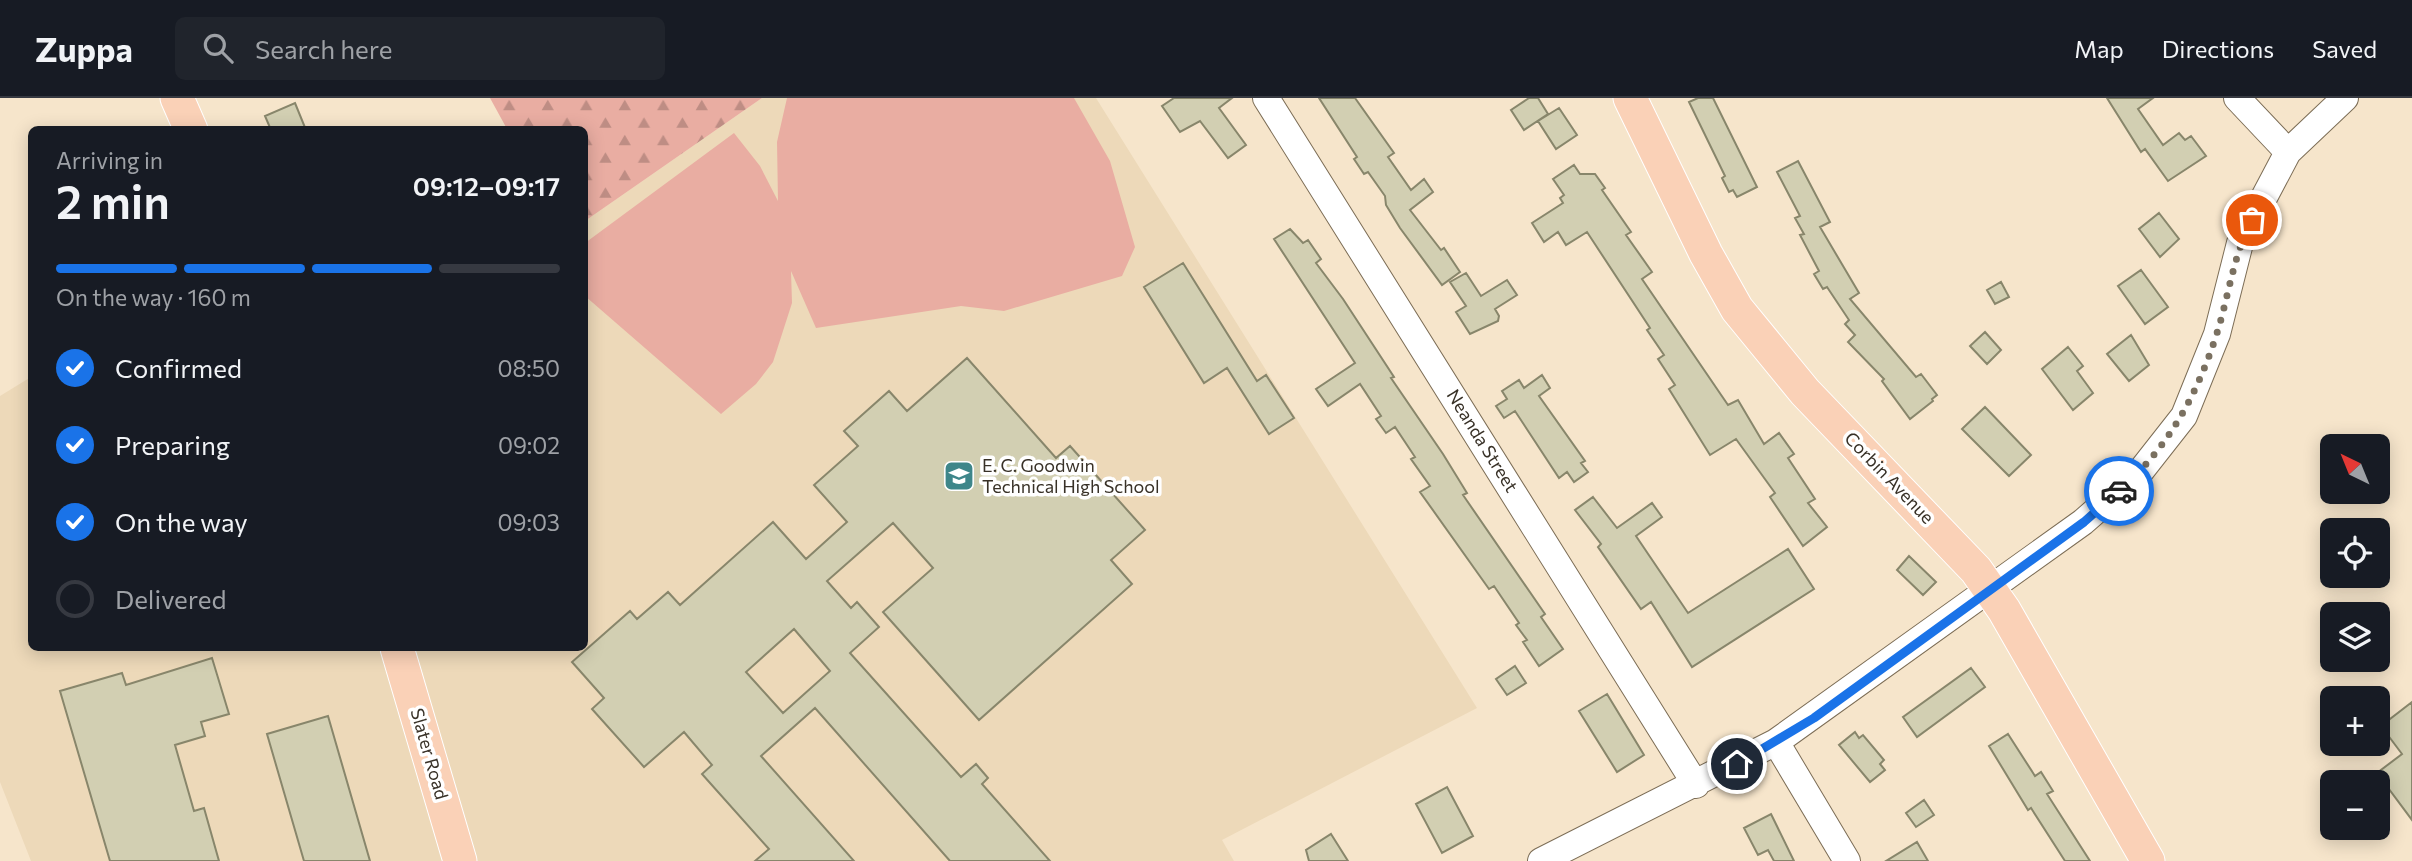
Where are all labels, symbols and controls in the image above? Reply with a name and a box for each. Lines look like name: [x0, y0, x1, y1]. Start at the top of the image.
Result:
search box: [175, 17, 665, 80]
text: Zuppa: [35, 28, 133, 69]
icon: search: [199, 29, 237, 67]
text: Search here: [255, 33, 392, 64]
text: Map: [2074, 34, 2124, 63]
text: Directions: [2162, 34, 2274, 63]
text: Saved: [2312, 34, 2377, 63]
text: Arriving in: [56, 146, 163, 174]
text: 09:12–09:17: [413, 170, 560, 201]
text: 2 min: [56, 172, 170, 228]
pin: [2222, 190, 2282, 250]
icon: bag: [2233, 201, 2271, 239]
text: On the way · 160 m: [56, 283, 251, 311]
icon: check: [56, 349, 94, 387]
text: Confirmed: [115, 352, 242, 383]
text: 08:50: [497, 354, 560, 382]
street label: Neanda Street: [1443, 385, 1523, 496]
icon: check: [56, 426, 94, 464]
street label: Corbin Avenue: [1840, 427, 1939, 528]
text: Preparing: [115, 429, 230, 460]
text: 09:02: [498, 431, 560, 459]
north arrow: [2320, 434, 2390, 504]
map controls: [2320, 434, 2390, 840]
place label: E. C. Goodwin Technical High School: [982, 454, 1160, 497]
courier: [2084, 456, 2154, 526]
school or university icon: E. C. Goodwin Technical High School: [942, 459, 976, 493]
icon: car: [2100, 472, 2138, 510]
icon: check: [56, 503, 94, 541]
text: On the way: [115, 506, 248, 537]
text: 09:03: [498, 508, 560, 536]
button: locate: [2320, 518, 2390, 588]
text: Delivered: [115, 583, 226, 614]
button: layers: [2320, 602, 2390, 672]
button: +: [2320, 686, 2390, 756]
street label: Slater Road: [406, 706, 453, 802]
pin: [1707, 734, 1767, 794]
icon: home: [1718, 745, 1756, 783]
button: −: [2320, 770, 2390, 840]

